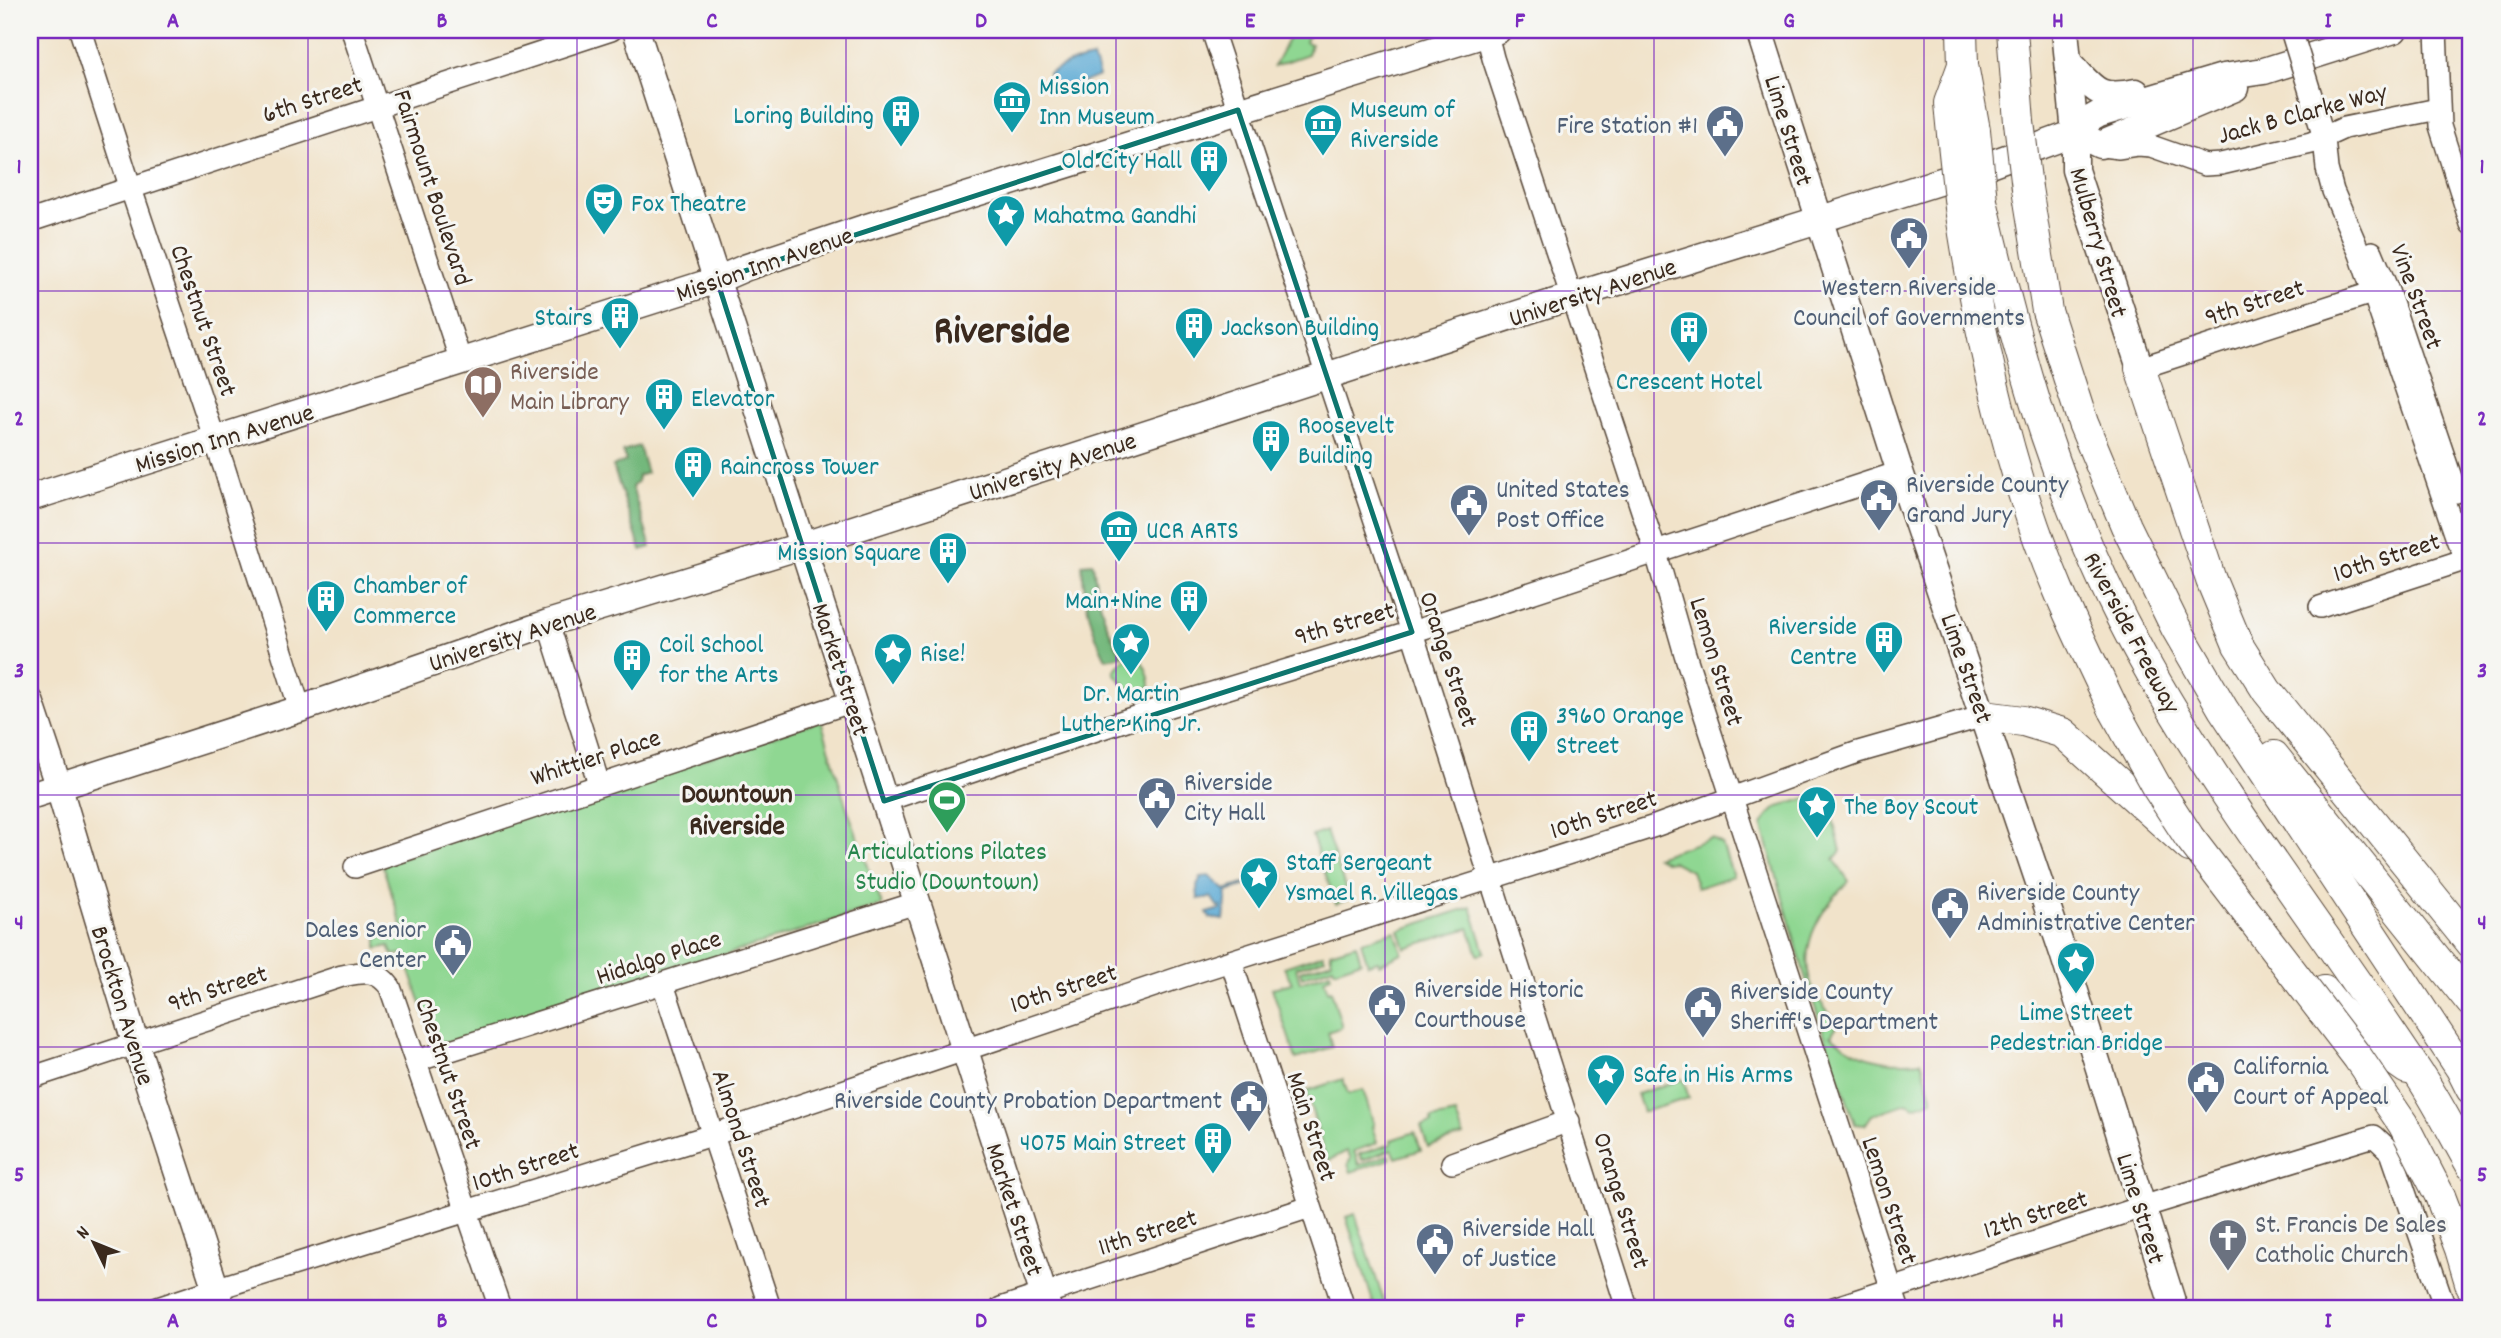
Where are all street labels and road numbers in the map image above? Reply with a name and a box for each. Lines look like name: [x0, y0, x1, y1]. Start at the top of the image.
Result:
street label: 6th Street: [258, 68, 368, 135]
street label: Lime Street: [1752, 71, 1821, 191]
street label: Jack B Clarke Way: [2214, 75, 2392, 156]
street label: Fairmount Boulevard: [382, 85, 480, 291]
street label: Mulberry Street: [2058, 164, 2136, 323]
street label: Mission Inn Avenue: [671, 219, 859, 314]
street label: Vine Street: [2379, 239, 2451, 356]
street label: Chestnut Street: [158, 240, 245, 403]
street label: University Avenue: [1505, 250, 1682, 339]
street label: 9th Street: [2201, 271, 2310, 338]
street label: Mission Inn Avenue: [131, 396, 319, 485]
street label: University Avenue: [965, 424, 1142, 513]
street label: 10th Street: [2329, 525, 2446, 594]
street label: Riverside Freeway: [2072, 546, 2188, 721]
street label: Orange Street: [1407, 587, 1486, 733]
street label: 9th Street: [1291, 593, 1400, 657]
street label: Lemon Street: [1678, 593, 1752, 731]
street label: University Avenue: [425, 595, 602, 684]
street label: Market Street: [800, 599, 878, 742]
street label: Lime Street: [1929, 609, 2001, 729]
street label: Whittier Place: [526, 721, 666, 798]
street label: 10th Street: [1546, 782, 1663, 851]
street label: Brockton Avenue: [79, 922, 162, 1090]
street label: Hidalgo Place: [592, 922, 726, 997]
street label: 10th Street: [1006, 956, 1123, 1025]
street label: 9th Street: [164, 957, 273, 1024]
street label: Chestnut Street: [403, 993, 490, 1156]
street label: Almond Street: [700, 1065, 780, 1213]
street label: Main Street: [1275, 1067, 1345, 1187]
street label: Orange Street: [1581, 1128, 1658, 1274]
street label: Lemon Street: [1850, 1132, 1926, 1270]
street label: 10th Street: [468, 1134, 585, 1203]
street label: Market Street: [974, 1139, 1052, 1282]
street label: Lime Street: [2104, 1149, 2173, 1269]
street label: 12th Street: [1979, 1182, 2093, 1251]
street label: 11th Street: [1094, 1201, 1203, 1268]

